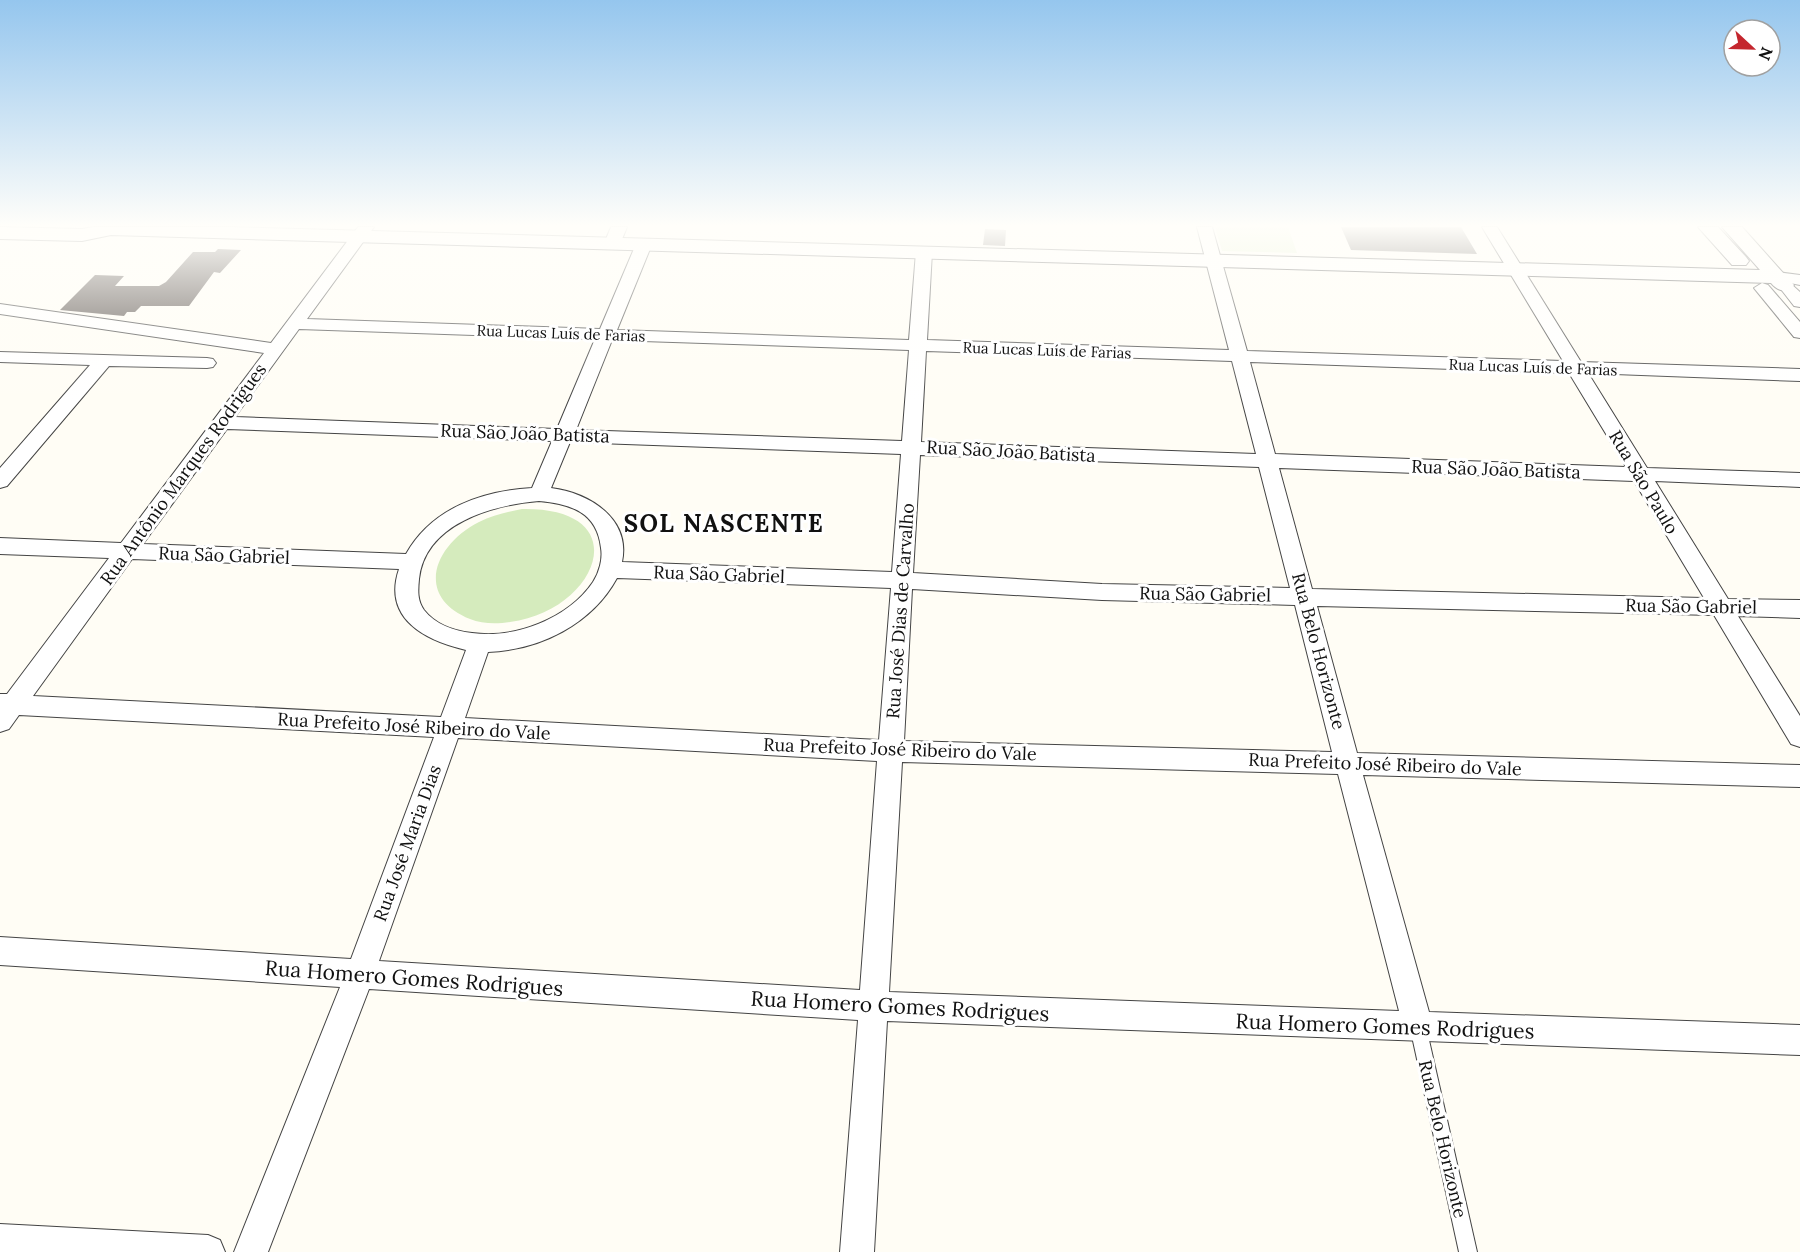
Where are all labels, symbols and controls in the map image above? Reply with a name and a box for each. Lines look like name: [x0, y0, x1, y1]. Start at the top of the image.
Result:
north arrow: [1722, 18, 1782, 78]
text: N: [1754, 44, 1777, 63]
street label: Rua Lucas Luís de Farias: [476, 321, 646, 345]
street label: Rua Lucas Luís de Farias: [962, 338, 1132, 362]
street label: Rua Lucas Luís de Farias: [1448, 355, 1618, 379]
street label: Rua Antônio Marques Rodrigues: [95, 359, 271, 589]
street label: Rua São João Batista: [440, 419, 610, 447]
street label: Rua São Paulo: [1604, 426, 1684, 538]
street label: Rua São João Batista: [926, 435, 1096, 467]
street label: Rua São João Batista: [1411, 455, 1581, 483]
street label: Rua José Dias de Carvalho: [881, 502, 919, 720]
district label: SOL NASCENTE: [624, 508, 824, 539]
street label: Rua São Gabriel: [158, 541, 290, 569]
street label: Rua São Gabriel: [653, 560, 785, 588]
street label: Rua Belo Horizonte: [1287, 570, 1351, 732]
street label: Rua São Gabriel: [1139, 581, 1271, 607]
street label: Rua São Gabriel: [1625, 593, 1757, 619]
street label: Rua Prefeito José Ribeiro do Vale: [277, 707, 551, 745]
street label: Rua Prefeito José Ribeiro do Vale: [763, 733, 1037, 765]
street label: Rua Prefeito José Ribeiro do Vale: [1248, 748, 1522, 780]
street label: Rua José Maria Dias: [368, 762, 446, 924]
street label: Rua Homero Gomes Rodrigues: [264, 954, 564, 1002]
street label: Rua Homero Gomes Rodrigues: [750, 985, 1050, 1027]
street label: Rua Homero Gomes Rodrigues: [1235, 1007, 1535, 1045]
street label: Rua Belo Horizonte: [1414, 1058, 1472, 1220]

